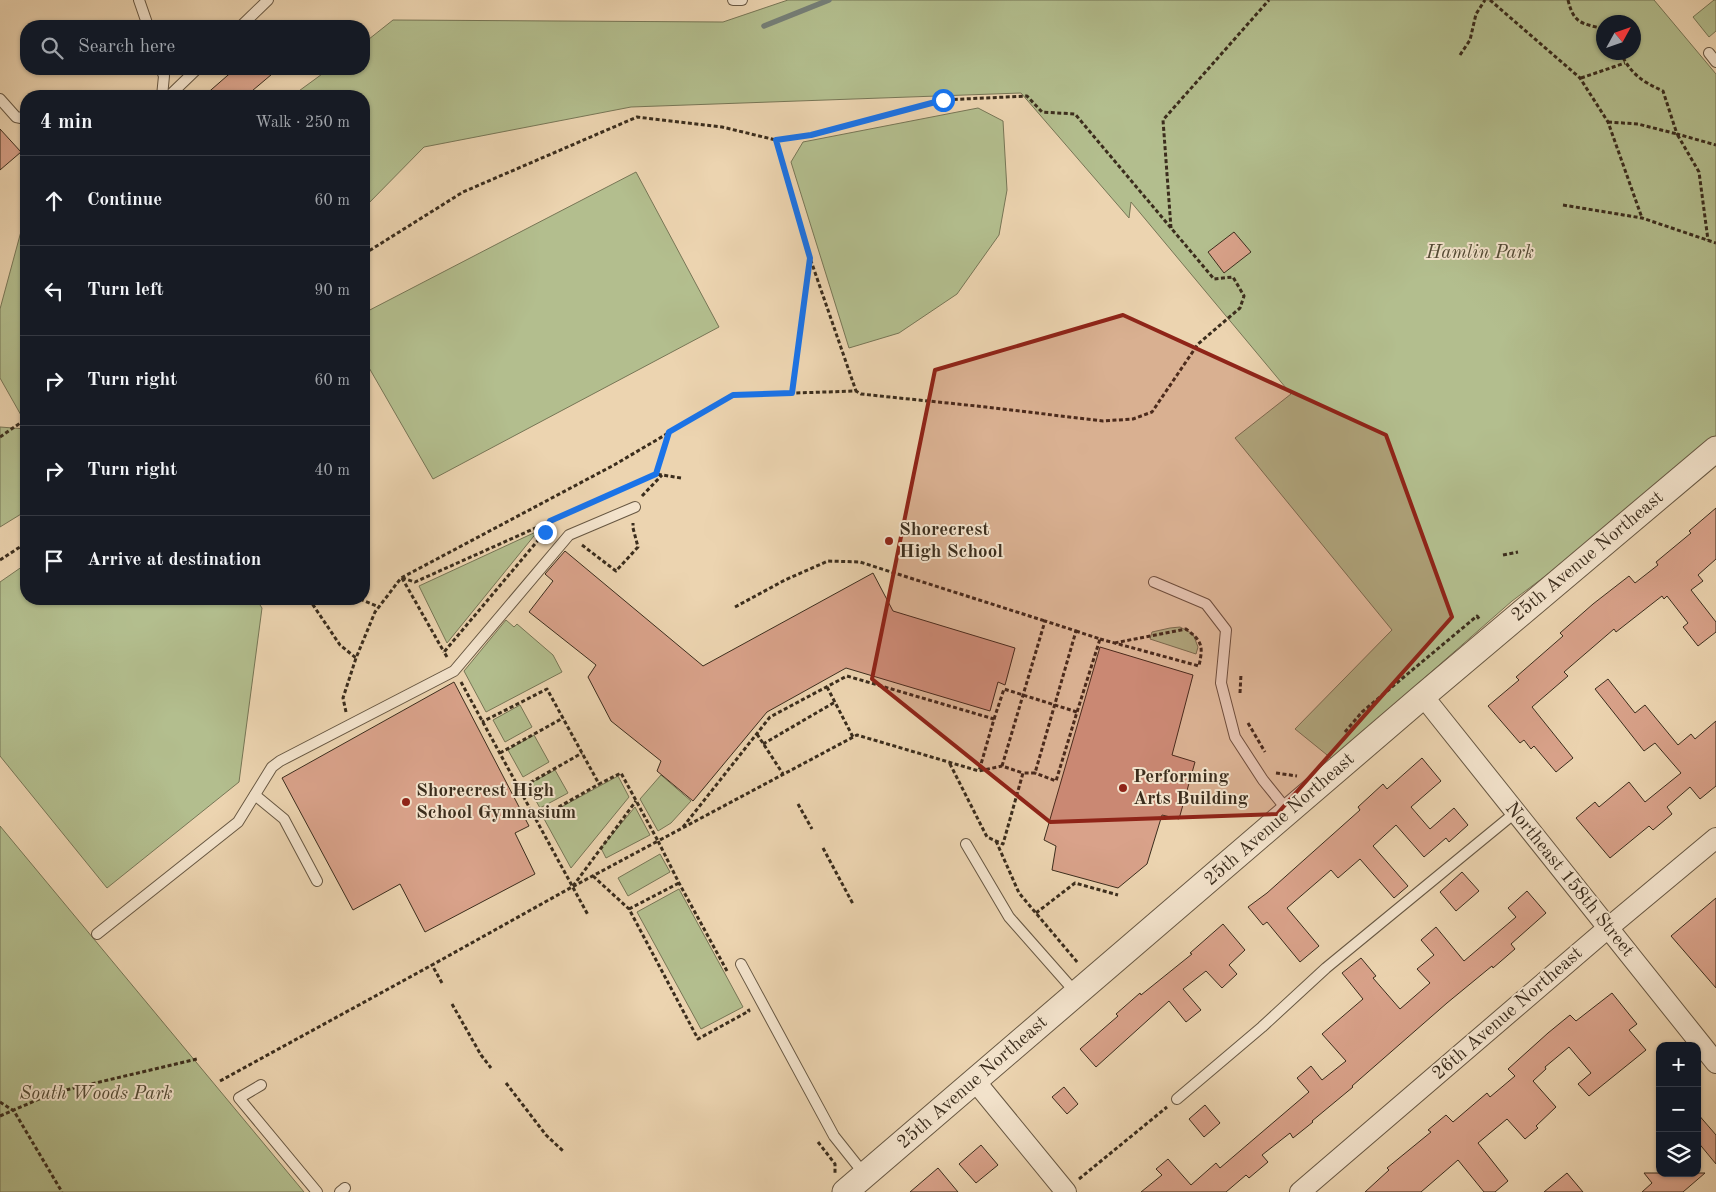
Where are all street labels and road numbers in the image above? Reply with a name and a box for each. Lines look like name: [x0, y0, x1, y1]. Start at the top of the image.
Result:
street label: 25th Avenue Northeast: [1508, 488, 1668, 626]
street label: 25th Avenue Northeast: [1201, 750, 1359, 890]
street label: Northeast 158th Street: [1501, 799, 1637, 961]
street label: 26th Avenue Northeast: [1429, 944, 1587, 1084]
street label: 25th Avenue Northeast: [894, 1013, 1052, 1153]

